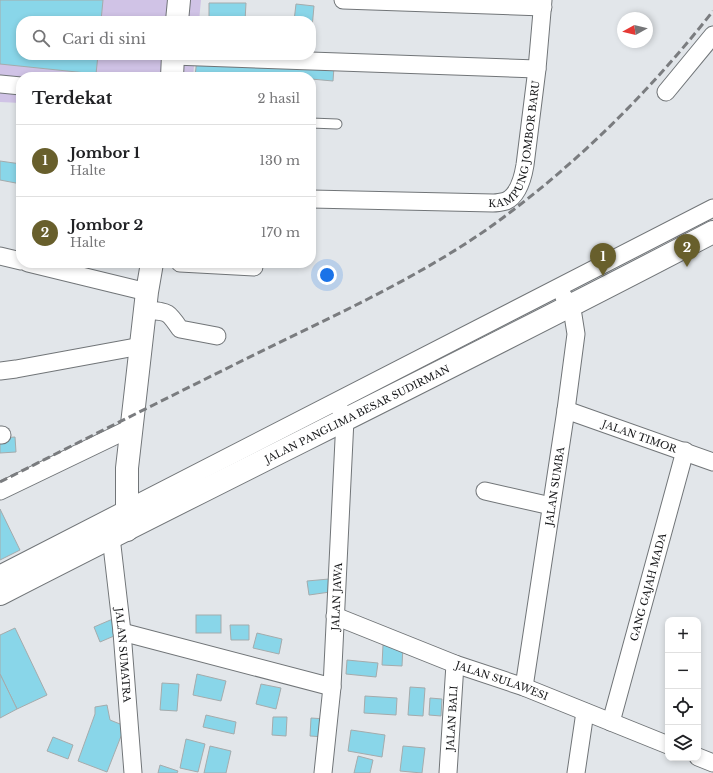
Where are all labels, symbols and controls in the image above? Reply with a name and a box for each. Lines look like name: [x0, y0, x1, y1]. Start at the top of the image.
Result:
north arrow: [617, 12, 653, 48]
search box: [16, 16, 316, 60]
icon: search: [30, 27, 52, 49]
text: Cari di sini: [62, 29, 146, 48]
street label: KAMPUNG JOMBOR BARU: [488, 79, 542, 210]
text: Terdekat: [32, 88, 112, 109]
text: 2 hasil: [258, 90, 300, 107]
text: Jombor 1: [70, 143, 140, 162]
text: 1: [42, 152, 48, 169]
text: 130 m: [259, 152, 300, 169]
text: Halte: [70, 162, 106, 179]
text: Jombor 2: [70, 215, 143, 234]
text: 2: [41, 224, 49, 241]
text: 170 m: [261, 224, 300, 241]
text: Halte: [70, 234, 106, 251]
pin: 2: [674, 234, 700, 267]
pin: 1: [590, 243, 616, 276]
your location: [317, 265, 337, 285]
street label: JALAN PANGLIMA BESAR SUDIRMAN: [260, 362, 452, 466]
street label: JALAN TIMOR: [599, 416, 680, 456]
street label: JALAN SUMBA: [542, 446, 567, 529]
street label: GANG GAJAH MADA: [627, 531, 669, 642]
street label: JALAN JAWA: [328, 562, 345, 633]
street label: JALAN SUMATRA: [113, 605, 134, 703]
map controls: [665, 617, 701, 761]
button: +: [665, 617, 701, 653]
button: −: [665, 653, 701, 689]
street label: JALAN SULAWESI: [452, 658, 550, 703]
street label: JALAN BALI: [443, 685, 460, 753]
button: locate: [665, 689, 701, 725]
button: layers: [665, 725, 701, 761]

